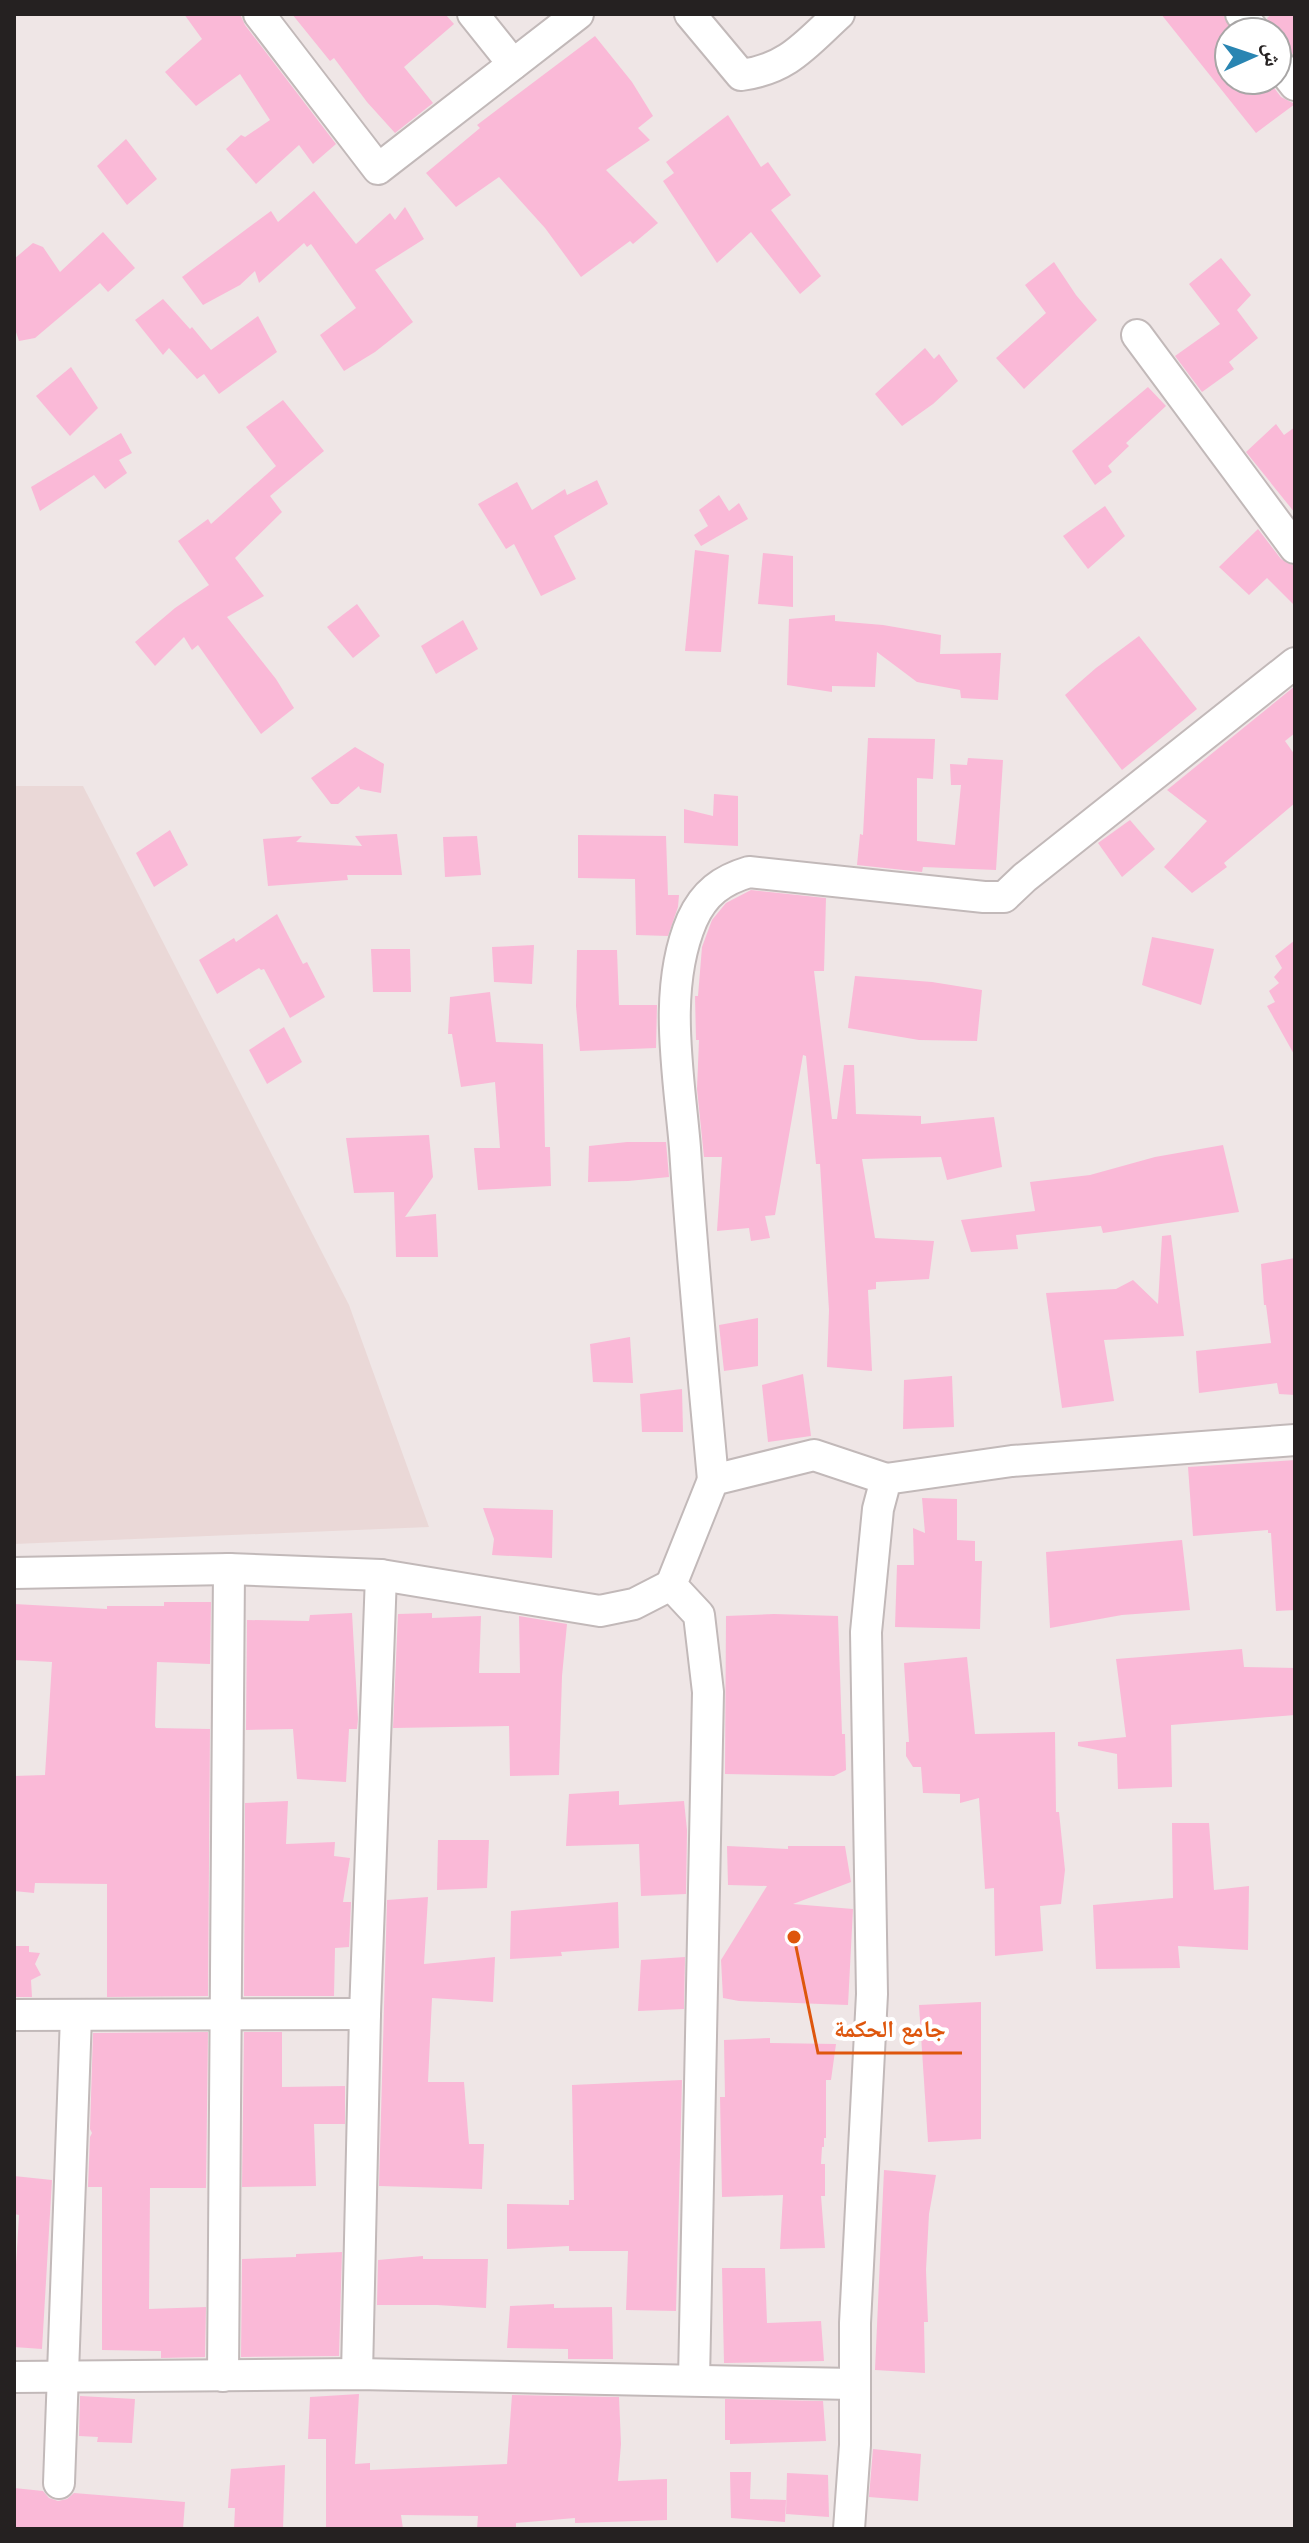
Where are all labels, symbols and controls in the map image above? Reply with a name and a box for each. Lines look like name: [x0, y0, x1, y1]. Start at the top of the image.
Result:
north arrow: [1213, 16, 1293, 96]
text: ش: [1256, 43, 1288, 67]
callout: جامع الحكمة: [818, 2005, 962, 2053]
text: جامع الحكمة: [834, 2013, 946, 2045]

